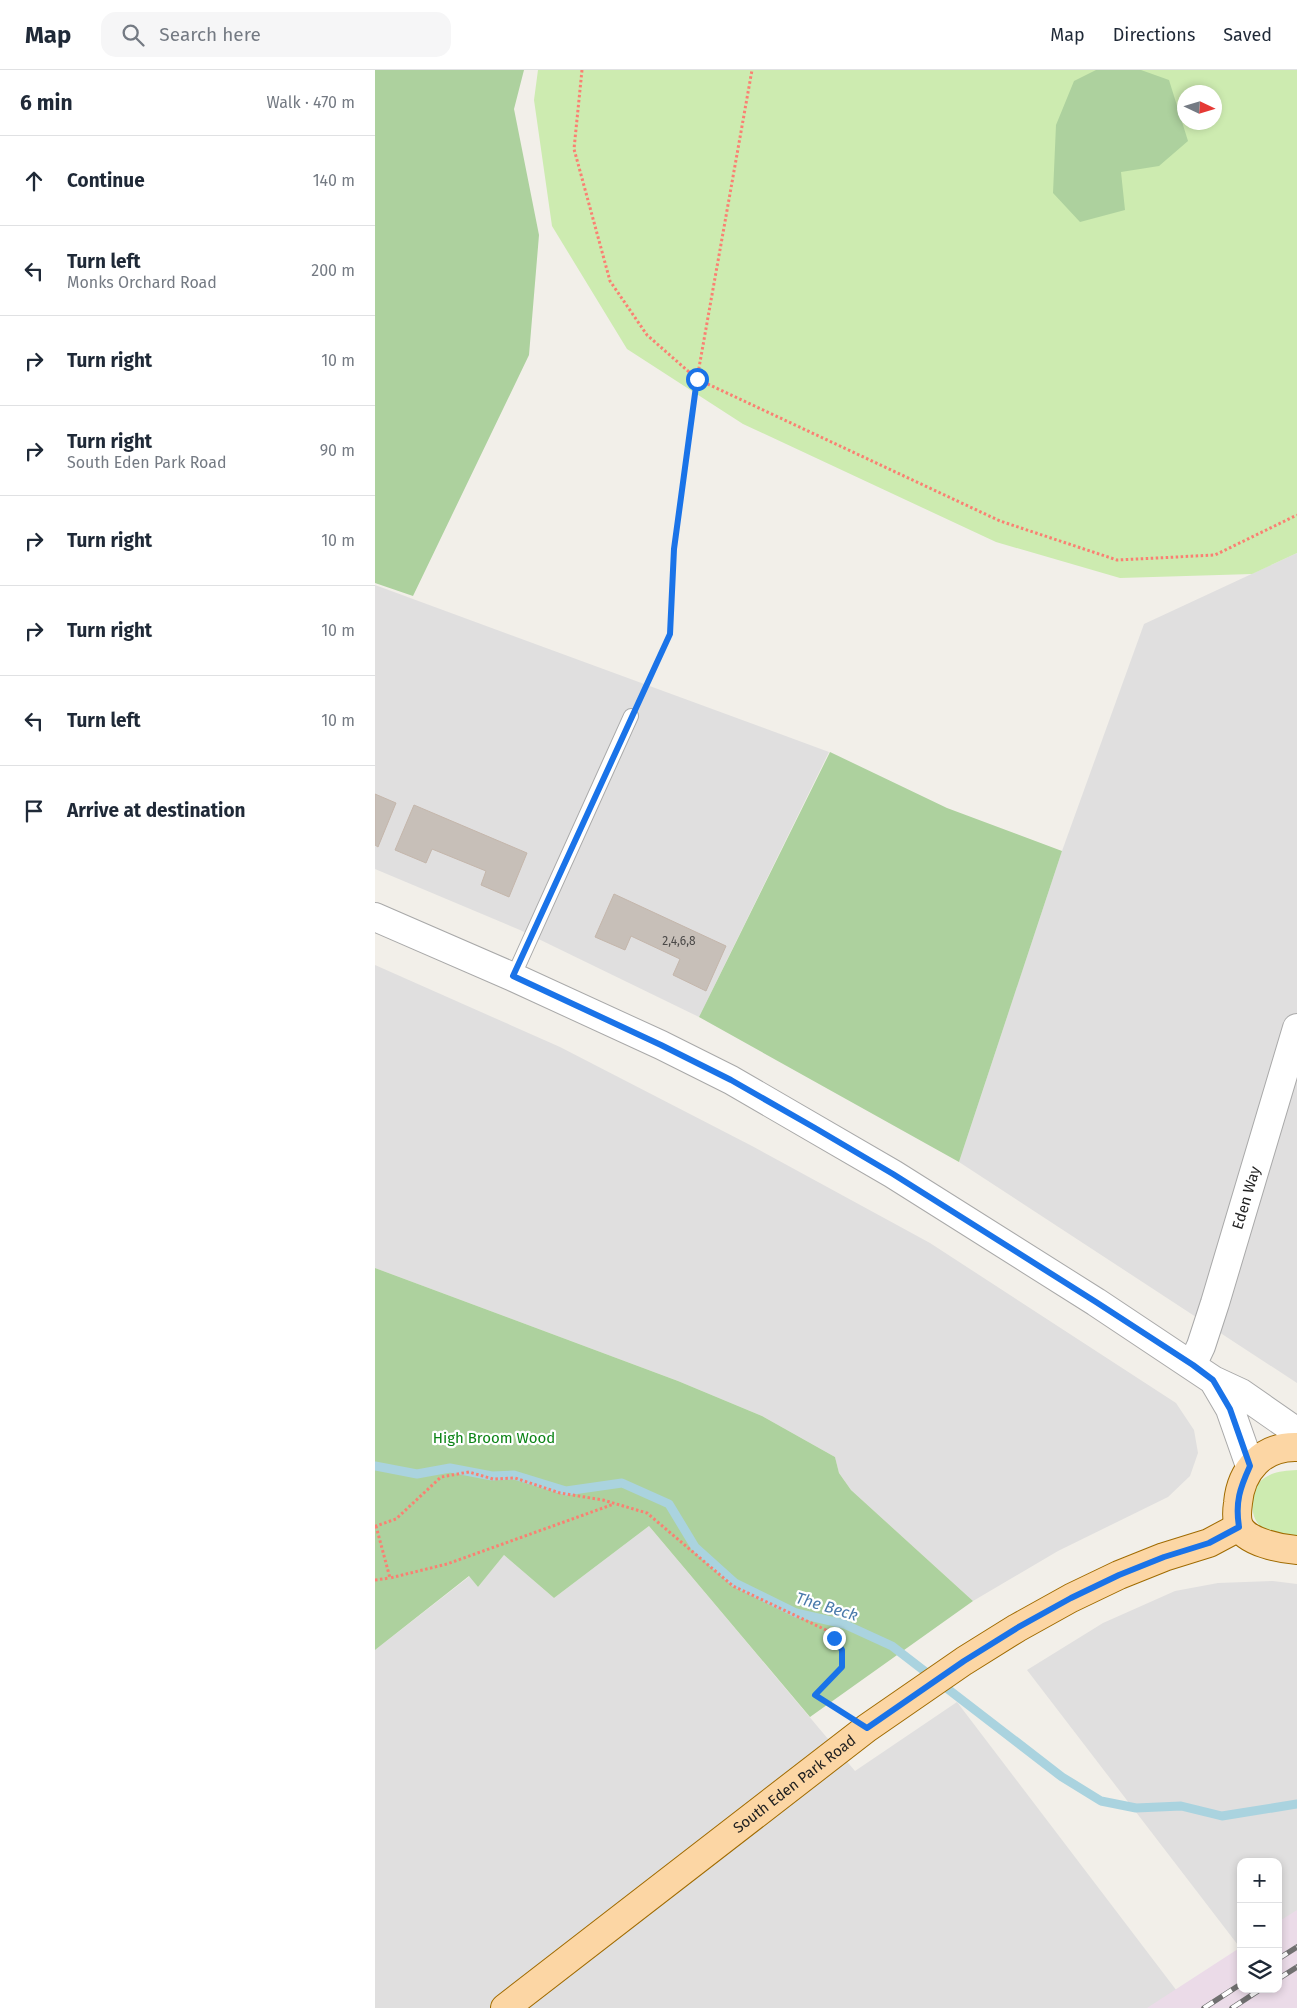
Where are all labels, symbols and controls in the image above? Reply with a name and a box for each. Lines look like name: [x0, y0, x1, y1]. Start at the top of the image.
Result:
search box: [101, 12, 451, 57]
text: Map: [25, 21, 71, 49]
icon: search: [119, 21, 147, 49]
text: Search here: [159, 23, 261, 46]
text: Map: [1050, 24, 1085, 46]
text: Directions: [1113, 24, 1195, 46]
text: Saved: [1223, 24, 1272, 46]
north arrow: [1177, 85, 1222, 130]
text: 6 min: [20, 90, 73, 116]
text: Walk · 470 m: [267, 93, 355, 112]
icon: ahead: [20, 167, 48, 195]
text: Continue: [67, 169, 145, 192]
text: 140 m: [313, 171, 355, 190]
text: Turn left: [67, 250, 141, 273]
icon: left: [20, 257, 48, 285]
text: 200 m: [311, 261, 355, 280]
text: Monks Orchard Road: [67, 273, 217, 292]
icon: right: [20, 347, 48, 375]
text: Turn right: [67, 349, 152, 372]
text: 10 m: [321, 351, 355, 370]
route start: [686, 368, 709, 391]
text: Turn right: [67, 430, 152, 453]
icon: right: [20, 437, 48, 465]
text: 90 m: [320, 441, 355, 460]
text: South Eden Park Road: [67, 453, 227, 472]
icon: right: [20, 527, 48, 555]
text: Turn right: [67, 529, 152, 552]
text: 10 m: [321, 531, 355, 550]
icon: right: [20, 617, 48, 645]
text: Turn right: [67, 619, 152, 642]
text: 10 m: [321, 621, 355, 640]
icon: left: [20, 707, 48, 735]
text: Turn left: [67, 709, 141, 732]
text: 10 m: [321, 711, 355, 730]
icon: arrive: [20, 797, 48, 825]
text: Arrive at destination: [67, 799, 246, 822]
house number: 2,4,6,8: [662, 934, 696, 948]
street label: Eden Way: [1228, 1164, 1264, 1232]
park label: High Broom Wood: [433, 1429, 555, 1447]
water label: The Beck: [793, 1588, 860, 1625]
route end: [823, 1627, 846, 1650]
street label: South Eden Park Road: [730, 1731, 859, 1837]
map controls: [1237, 1858, 1282, 1993]
button: +: [1237, 1858, 1282, 1903]
button: −: [1237, 1903, 1282, 1948]
button: layers: [1237, 1948, 1282, 1993]

